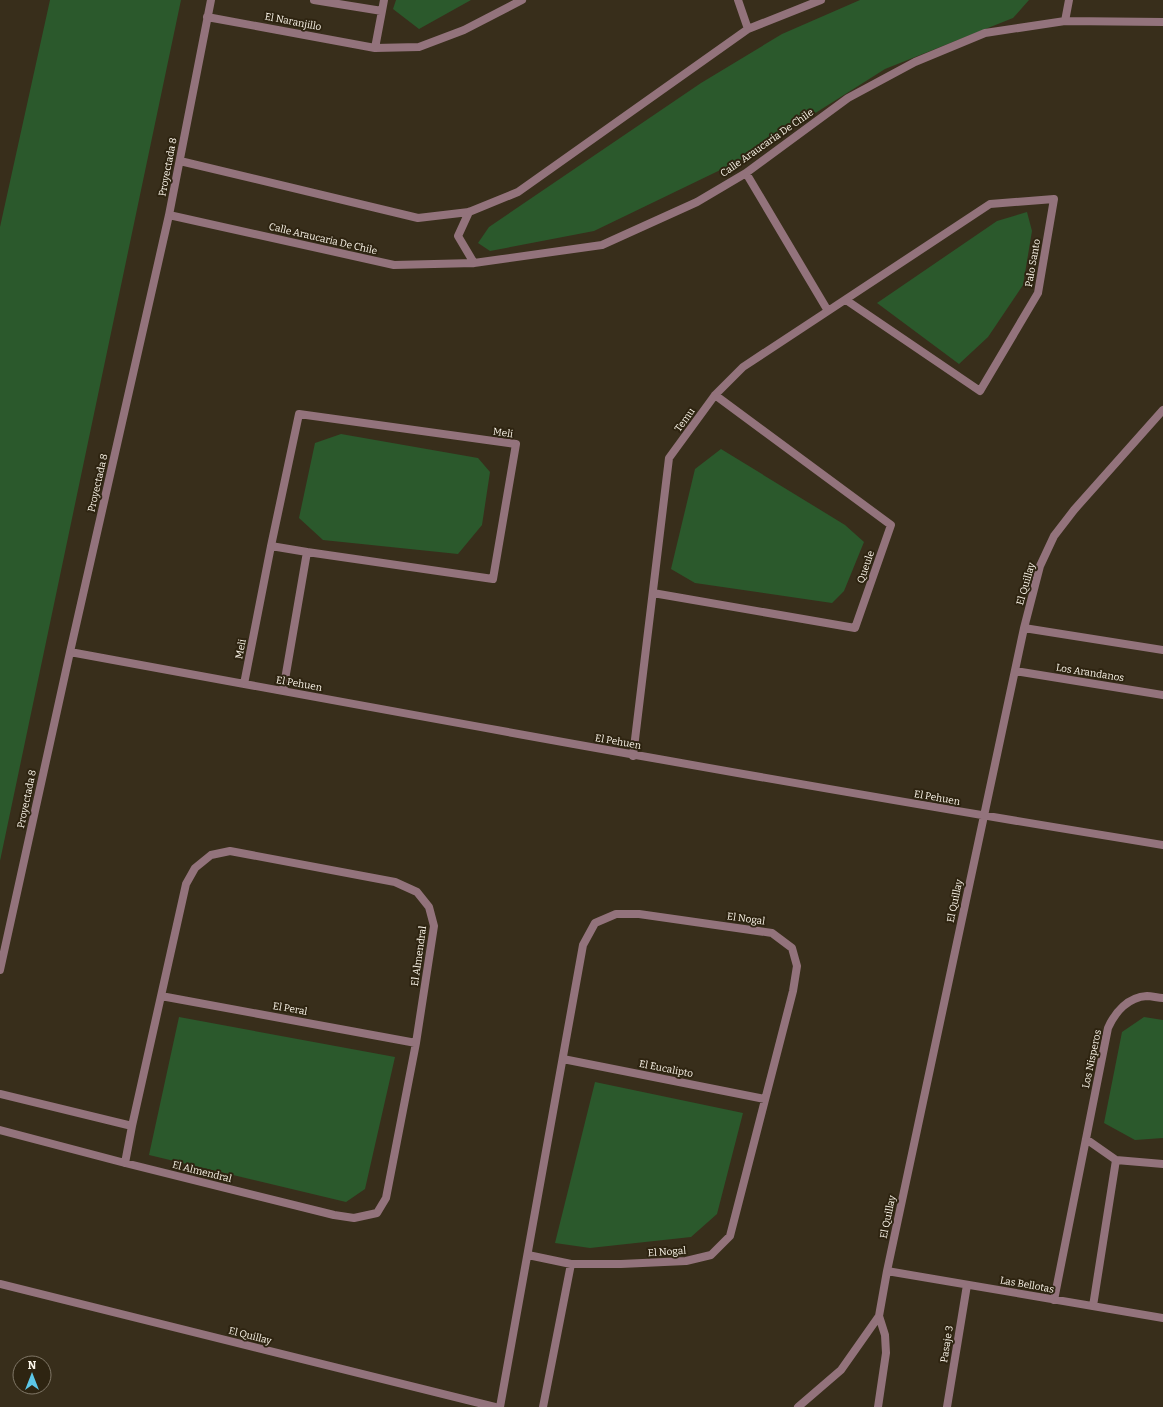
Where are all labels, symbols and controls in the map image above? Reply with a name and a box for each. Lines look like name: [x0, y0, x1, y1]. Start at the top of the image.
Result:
street label: El Naranjillo: [264, 11, 323, 33]
street label: Calle Araucaria De Chile: [718, 106, 816, 180]
street label: Proyectada 8: [156, 137, 180, 197]
street label: Calle Araucaria De Chile: [268, 221, 378, 257]
street label: Palo Santo: [1023, 238, 1043, 288]
street label: Temu: [672, 406, 698, 434]
street label: Meli: [492, 426, 514, 440]
street label: Proyectada 8: [85, 453, 111, 513]
street label: Queule: [855, 549, 877, 585]
street label: El Quillay: [1014, 561, 1038, 607]
street label: Meli: [233, 638, 249, 660]
street label: Los Arandanos: [1055, 662, 1125, 684]
street label: El Pehuen: [275, 674, 324, 694]
street label: El Pehuen: [594, 732, 643, 752]
street label: Proyectada 8: [15, 769, 39, 829]
street label: El Pehuen: [913, 788, 962, 808]
street label: El Quillay: [945, 878, 966, 924]
street label: El Nogal: [726, 910, 766, 928]
street label: El Almendral: [409, 925, 429, 987]
street label: El Peral: [272, 1000, 308, 1018]
street label: Los Nisperos: [1080, 1028, 1104, 1089]
street label: El Eucalipto: [638, 1058, 694, 1080]
street label: El Almendral: [171, 1159, 233, 1185]
street label: El Quillay: [878, 1194, 899, 1240]
street label: El Nogal: [647, 1245, 687, 1259]
street label: Las Bellotas: [999, 1274, 1055, 1296]
street label: Pasaje 3: [938, 1324, 956, 1363]
street label: El Quillay: [227, 1325, 273, 1347]
north arrow: [12, 1355, 52, 1395]
text: N: [28, 1359, 37, 1372]

